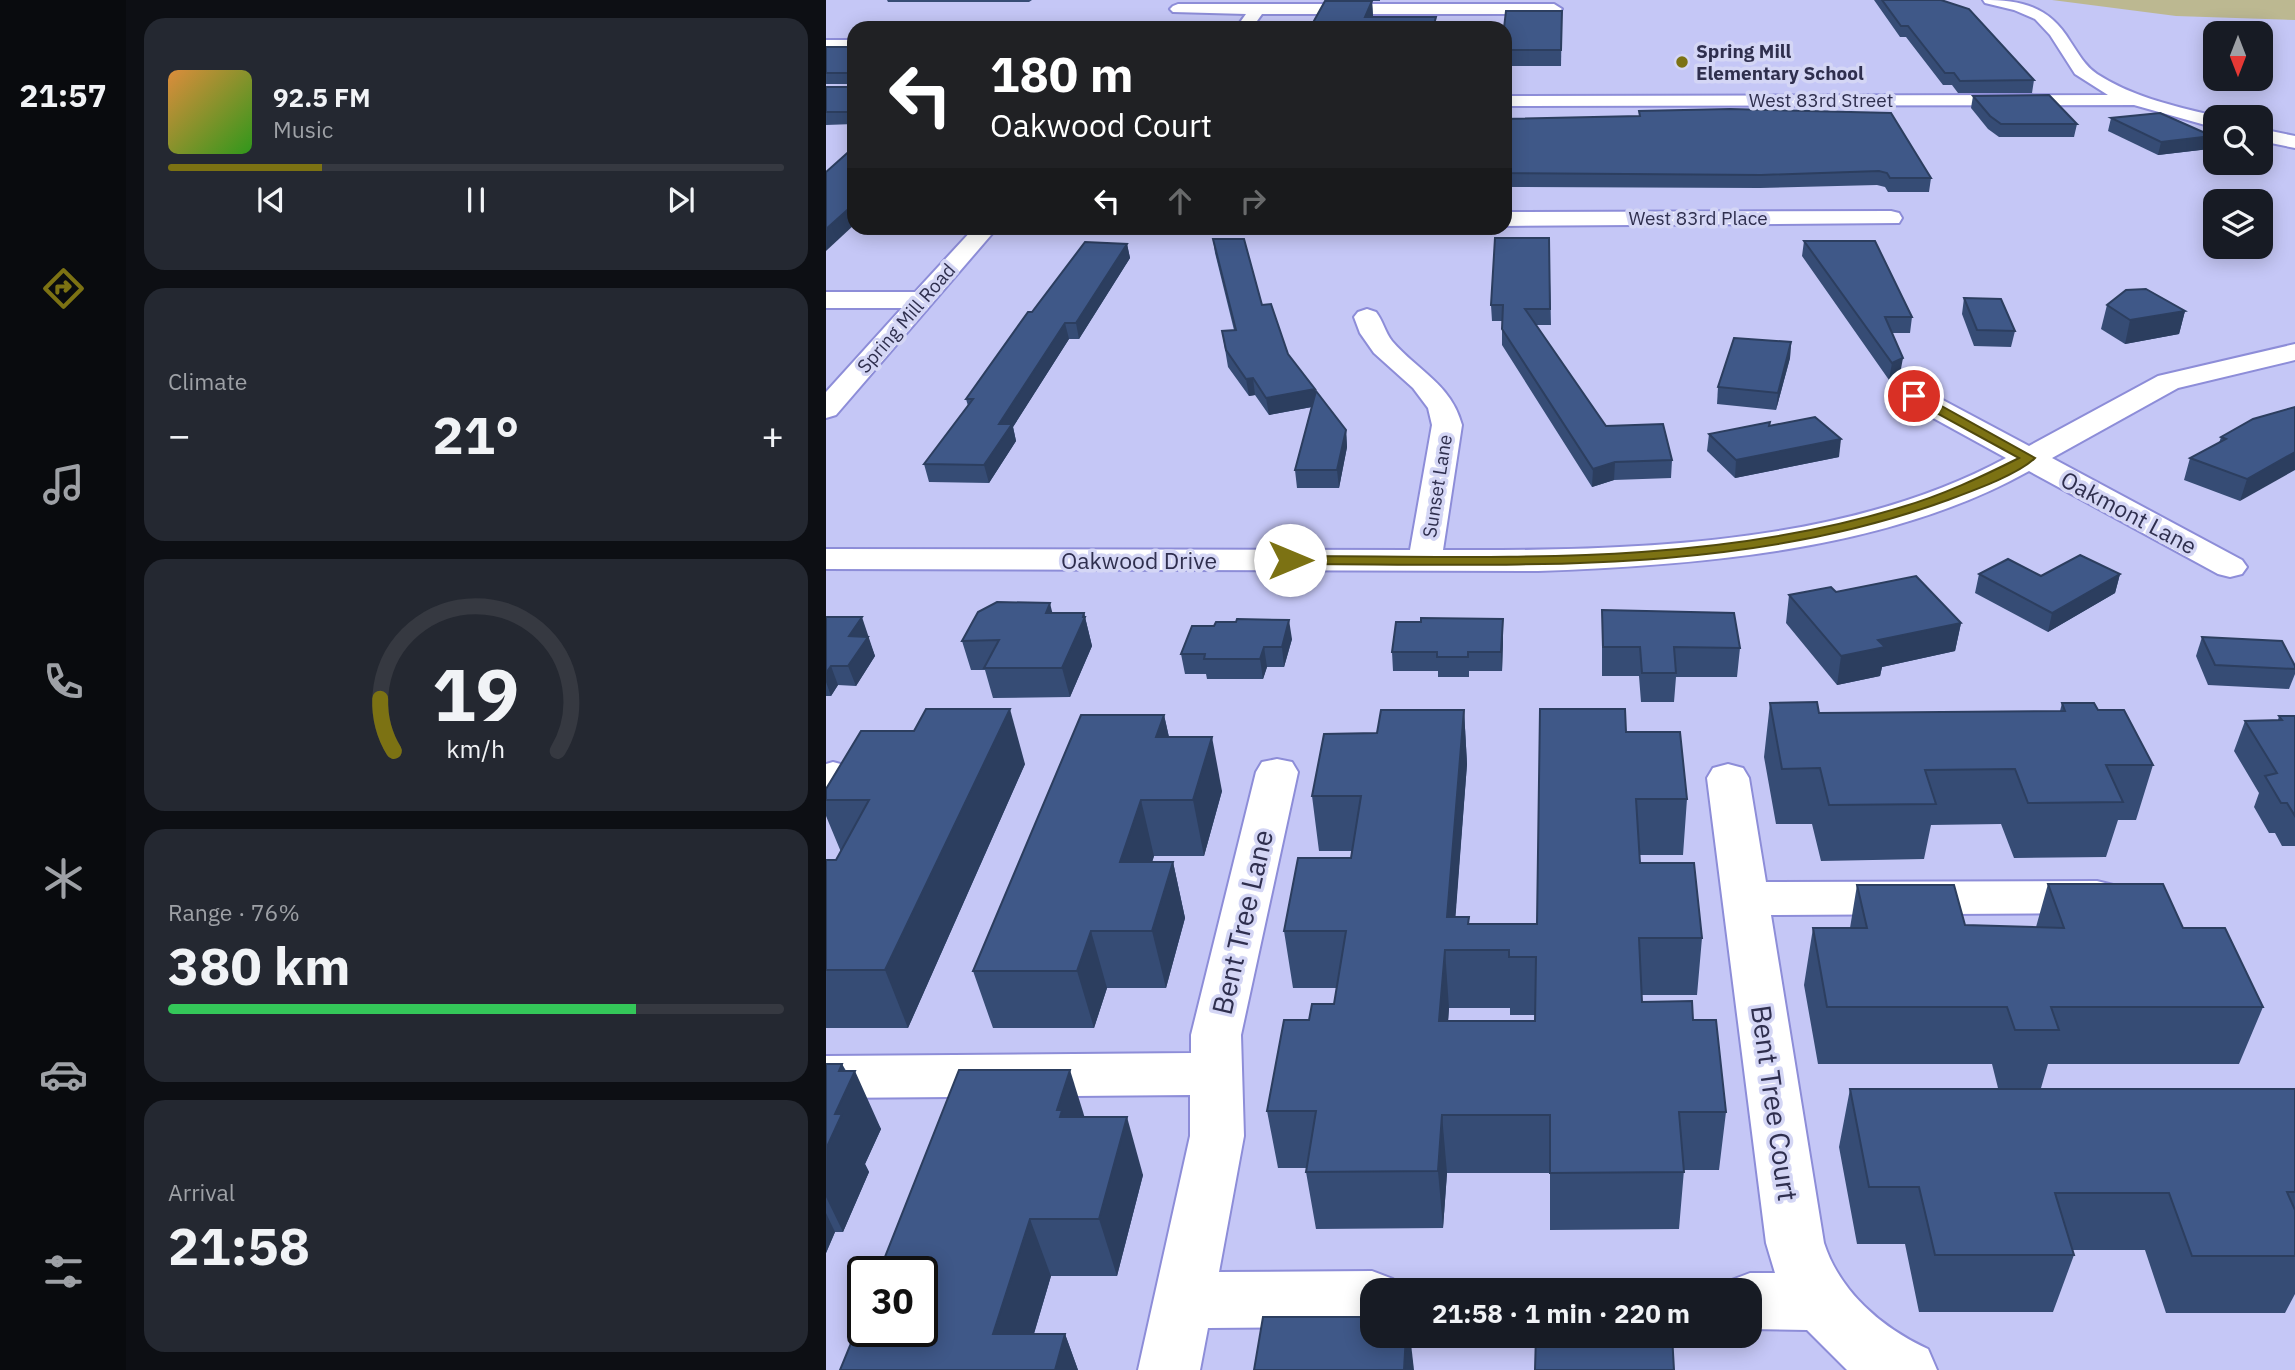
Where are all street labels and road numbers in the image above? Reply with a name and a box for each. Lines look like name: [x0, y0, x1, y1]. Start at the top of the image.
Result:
street label: West 83rd Street: [1749, 88, 1893, 112]
street label: West 83rd Place: [1628, 206, 1768, 230]
street label: Spring Mill Road: [852, 258, 960, 378]
street label: Sunset Lane: [1417, 433, 1457, 539]
street label: Oakmont Lane: [2056, 464, 2202, 560]
street label: Oakwood Drive: [1061, 545, 1217, 575]
street label: Bent Tree Lane: [1203, 826, 1281, 1018]
street label: Bent Tree Court: [1743, 1003, 1807, 1203]

